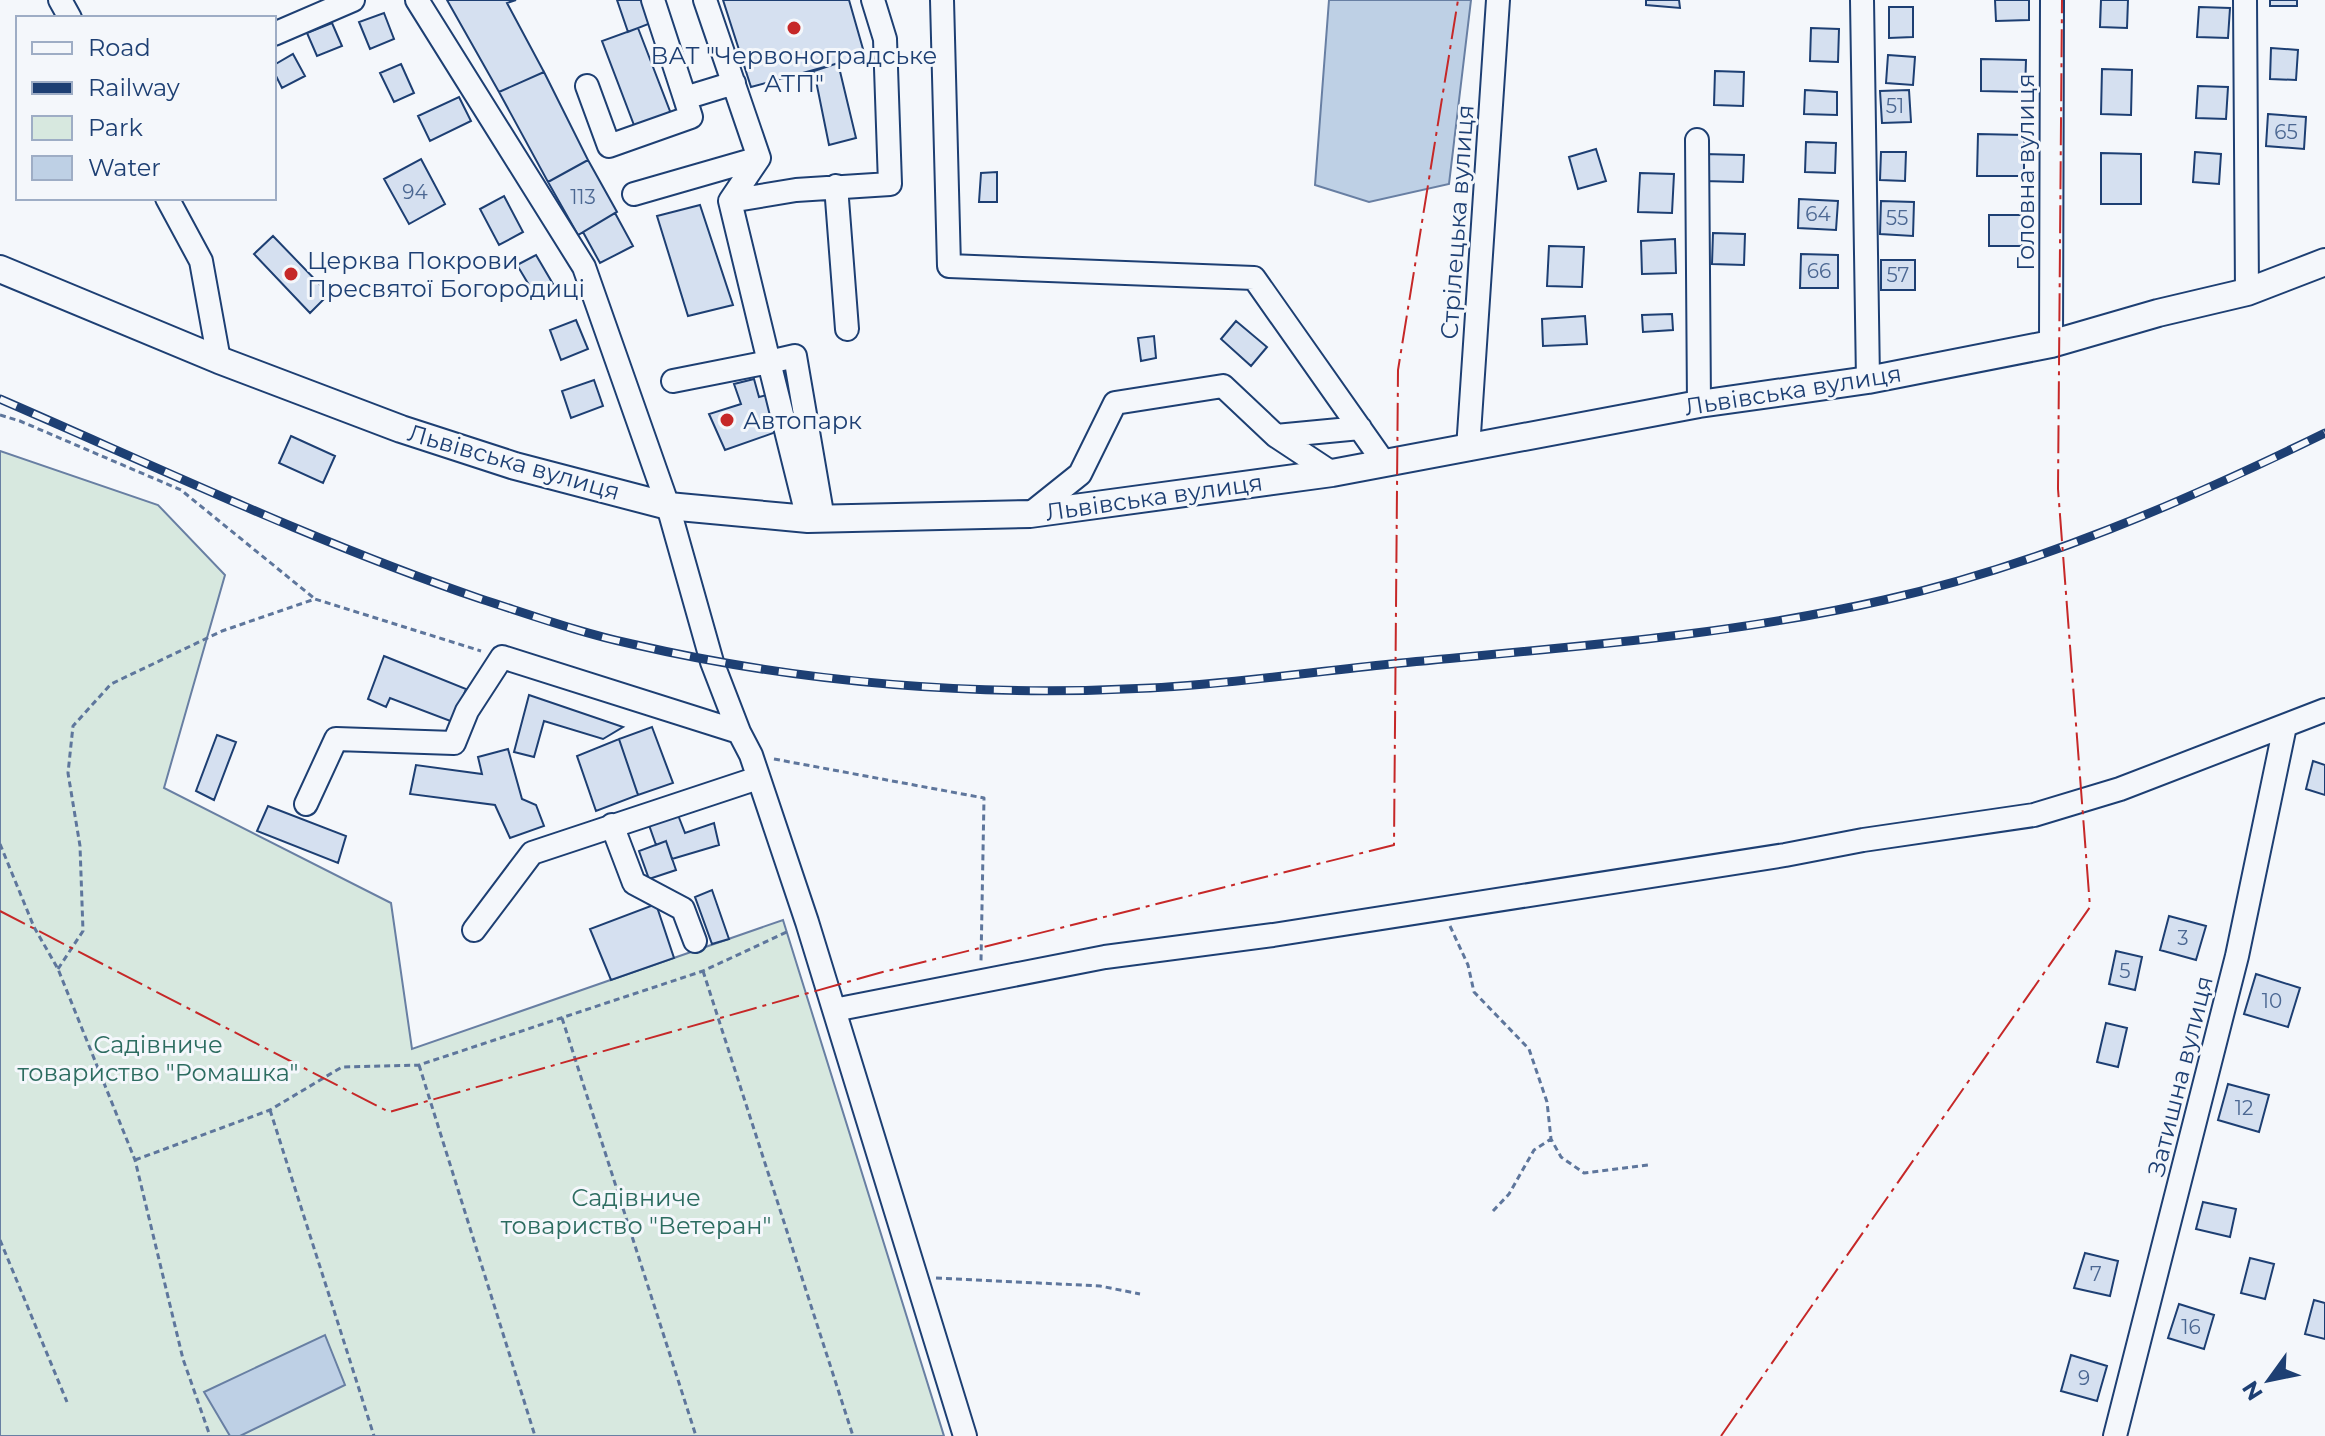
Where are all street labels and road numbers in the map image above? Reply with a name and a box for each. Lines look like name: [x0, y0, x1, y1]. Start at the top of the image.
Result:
street label: Головна вулиця: [2011, 73, 2040, 271]
street label: Стрілецька вулиця: [1434, 104, 1480, 340]
street label: Львівська вулиця: [1682, 359, 1904, 421]
street label: Львівська вулиця: [405, 418, 623, 506]
street label: Львівська вулиця: [1043, 467, 1265, 527]
street label: Затишна вулиця: [2141, 973, 2219, 1179]

